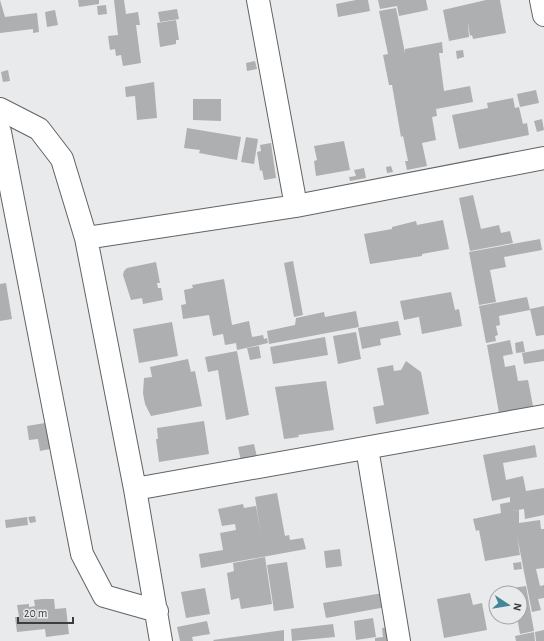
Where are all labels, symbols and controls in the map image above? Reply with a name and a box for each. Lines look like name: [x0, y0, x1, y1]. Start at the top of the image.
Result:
north arrow: [488, 585, 528, 625]
scale bar: [18, 599, 73, 625]
text: N: [511, 602, 523, 612]
text: 20 m: [24, 607, 47, 619]

